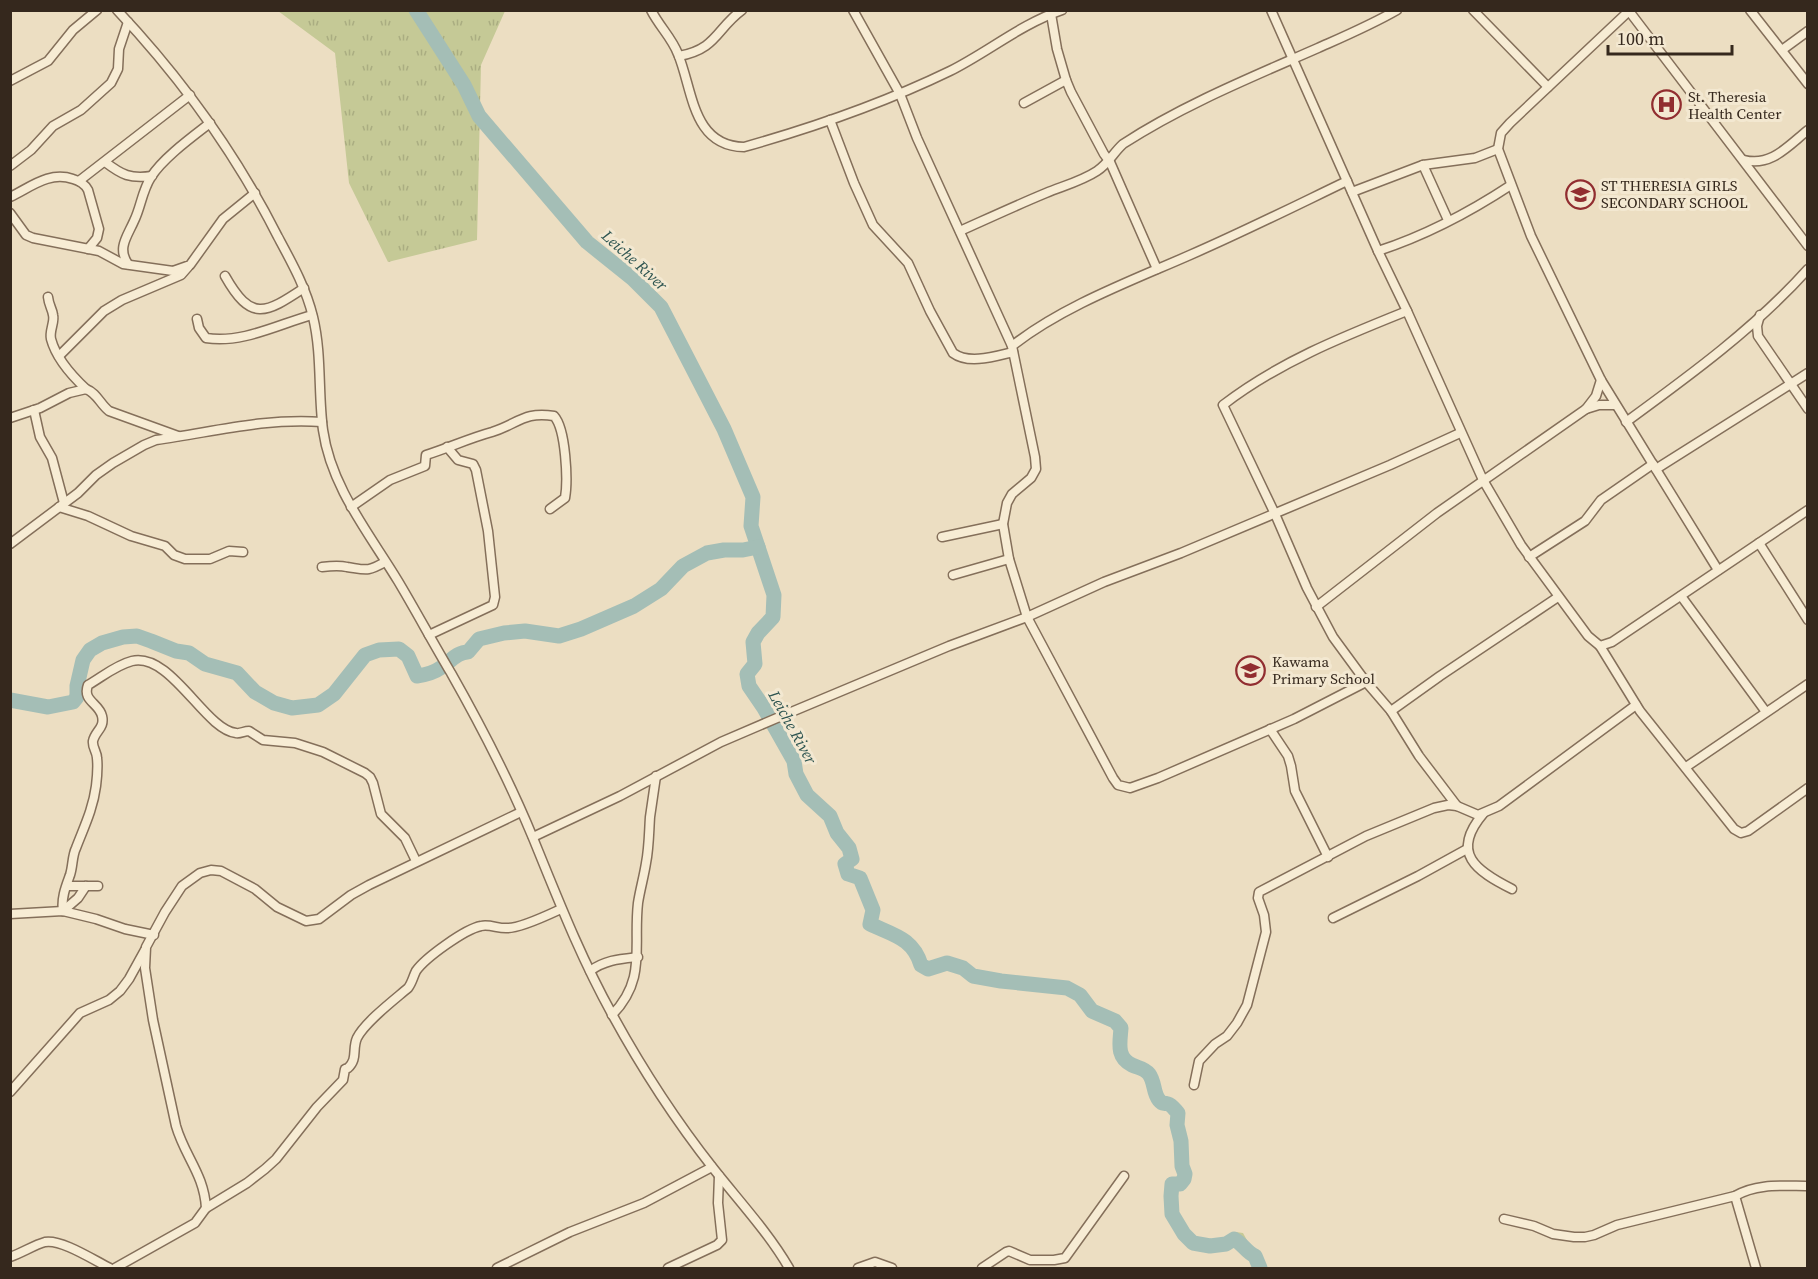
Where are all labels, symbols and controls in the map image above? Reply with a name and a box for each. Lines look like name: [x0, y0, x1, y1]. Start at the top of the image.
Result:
scale bar: [1608, 18, 1732, 56]
text: 100 m: [1617, 26, 1664, 51]
place label: St. Theresia Health Center: [1688, 86, 1782, 124]
hospital icon: St. Theresia Health Center: [1651, 89, 1683, 121]
place label: ST THERESIA GIRLS SECONDARY SCHOOL: [1601, 175, 1748, 213]
school or university icon: ST THERESIA GIRLS SECONDARY SCHOOL: [1564, 178, 1596, 210]
water label: Leiche River: [597, 224, 673, 296]
place label: Kawama Primary School: [1272, 651, 1375, 689]
school or university icon: Kawama Primary School: [1235, 654, 1267, 686]
water label: Leiche River: [763, 685, 823, 768]

